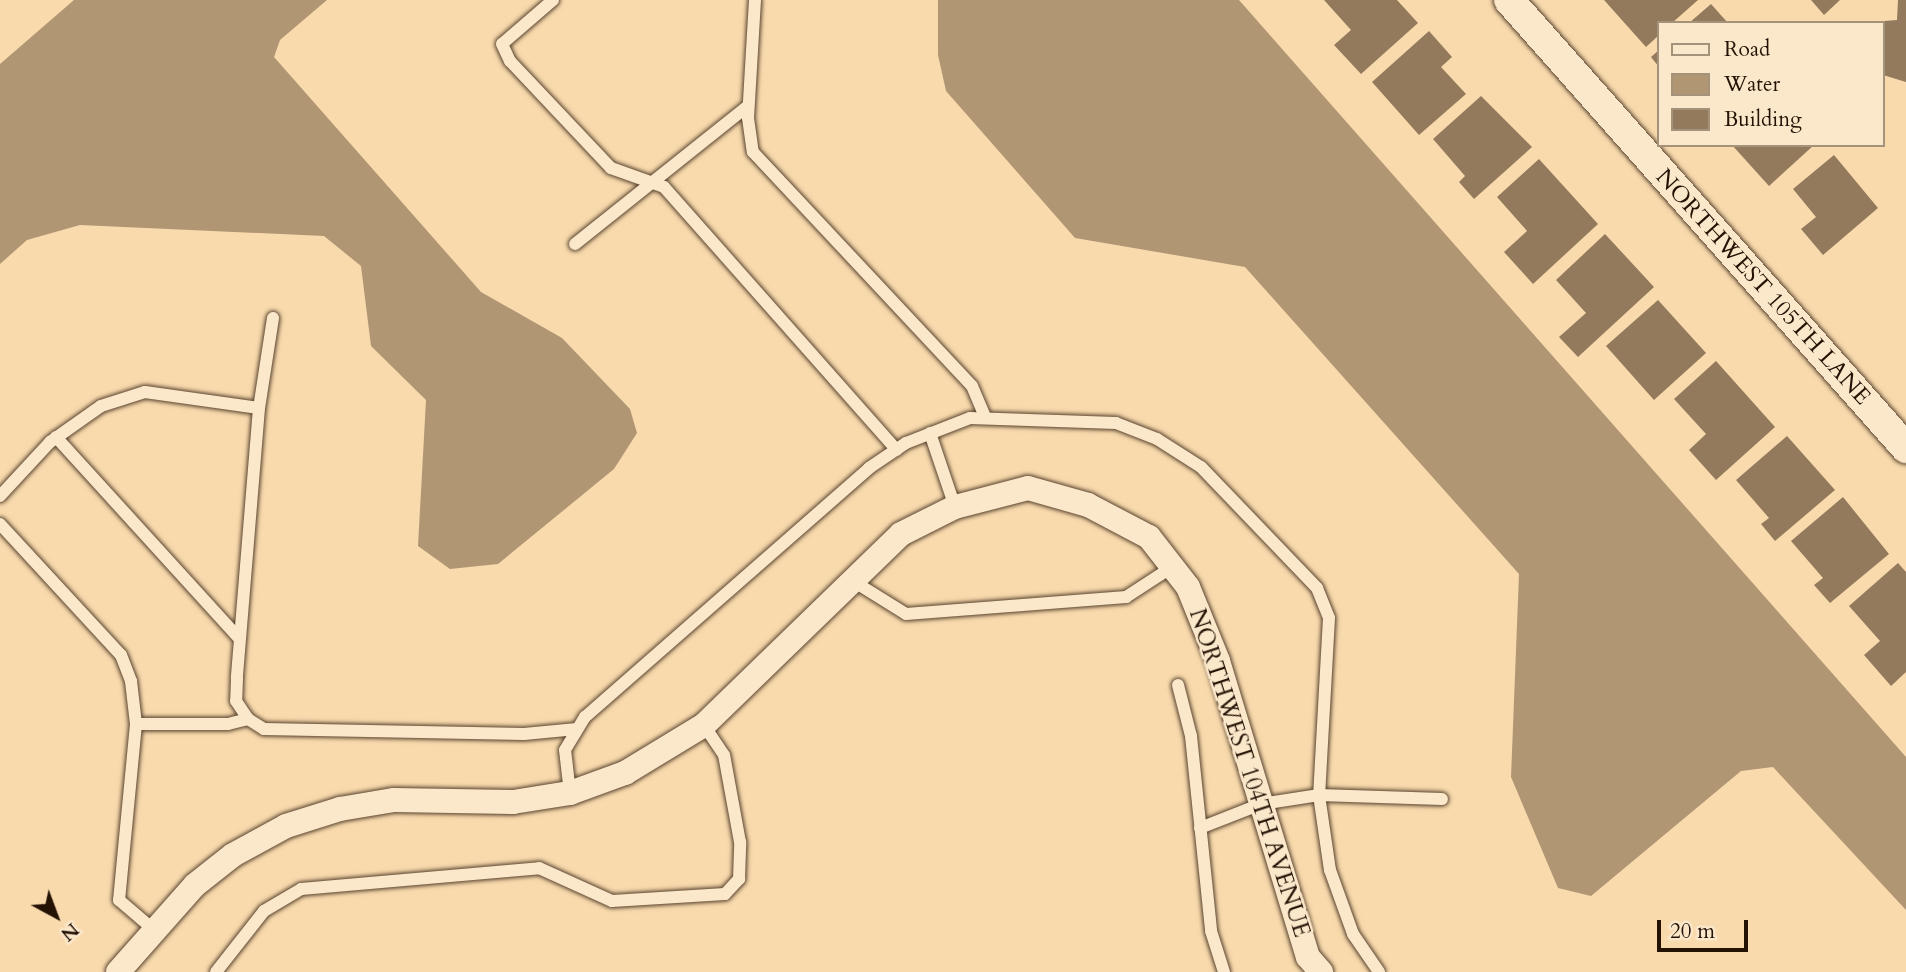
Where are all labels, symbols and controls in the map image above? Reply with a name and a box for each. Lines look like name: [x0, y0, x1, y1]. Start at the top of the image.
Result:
legend: [1658, 21, 1885, 147]
text: Road: [1724, 35, 1770, 64]
text: Water: [1724, 70, 1780, 99]
text: Building: [1724, 105, 1802, 134]
street label: NORTHWEST 105TH LANE: [1650, 164, 1876, 410]
street label: NORTHWEST 104TH AVENUE: [1183, 605, 1315, 941]
north arrow: [21, 881, 91, 951]
scale bar: [1661, 906, 1752, 950]
text: N: [55, 917, 85, 947]
text: 20 m: [1670, 917, 1715, 946]

